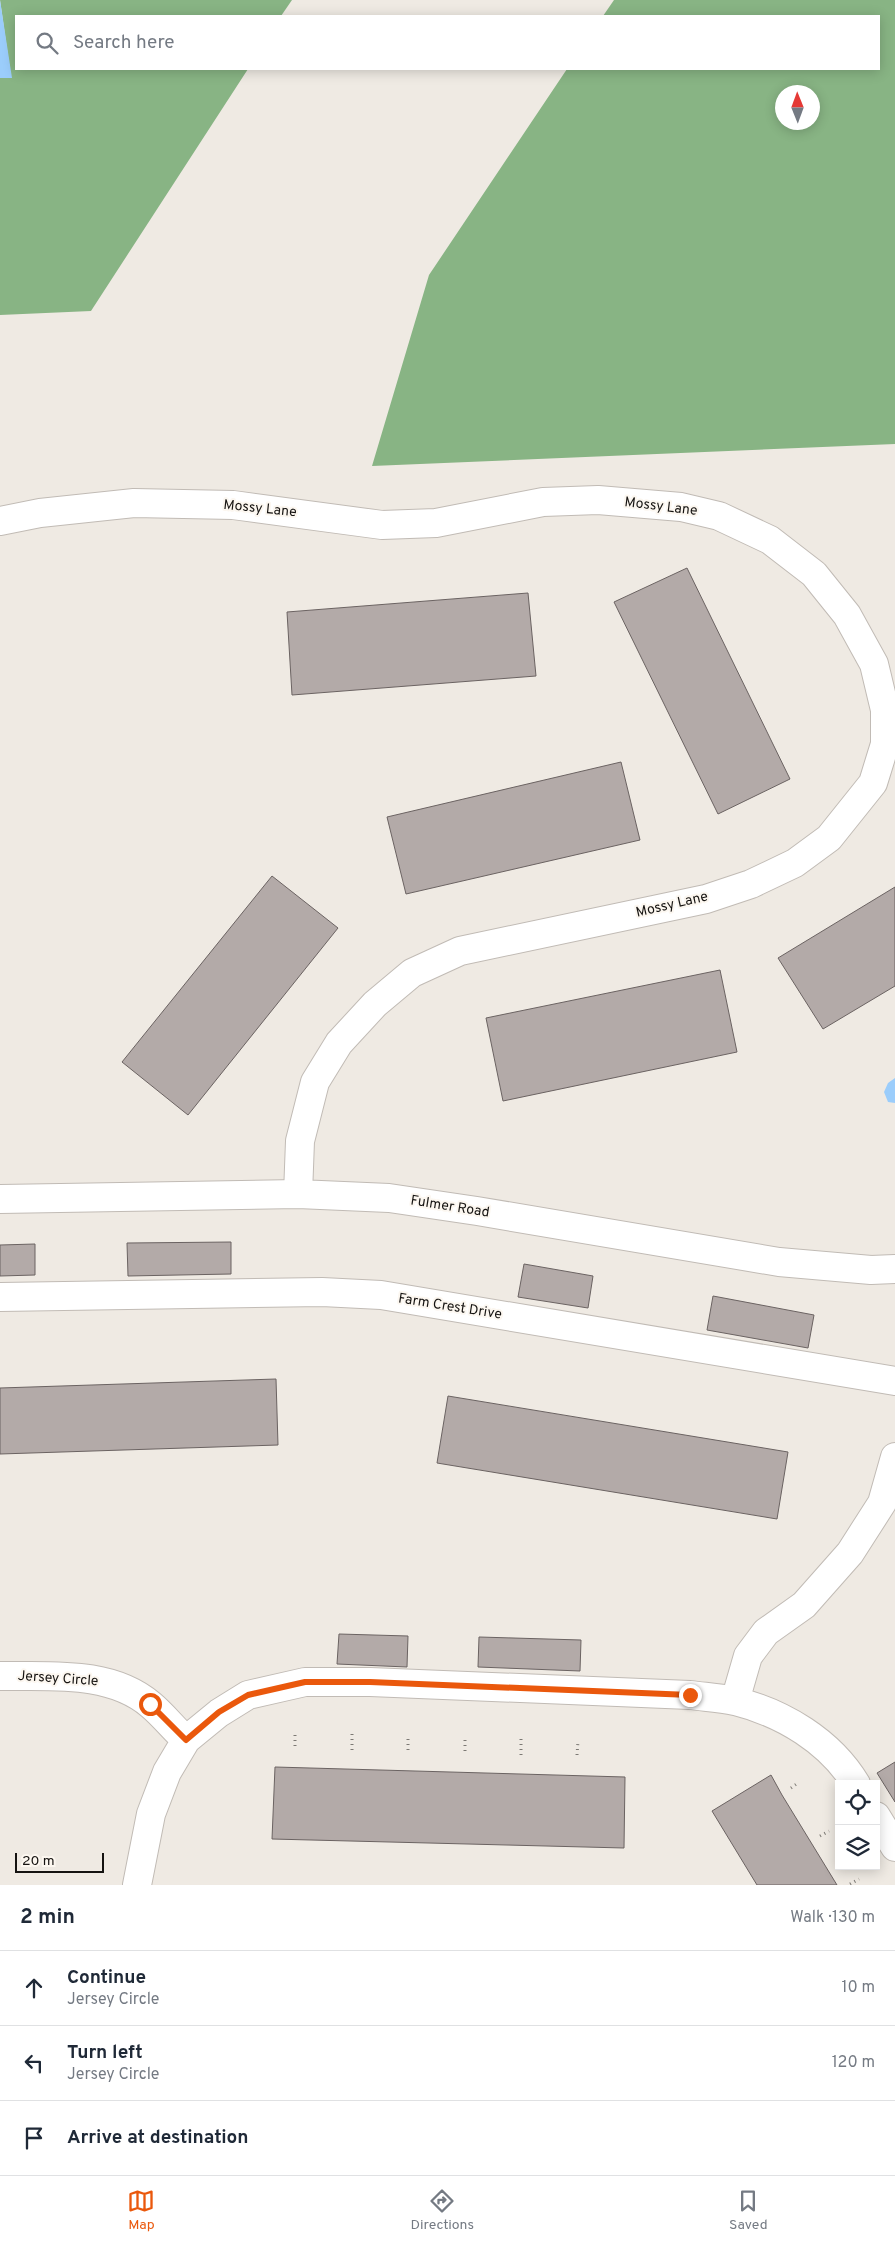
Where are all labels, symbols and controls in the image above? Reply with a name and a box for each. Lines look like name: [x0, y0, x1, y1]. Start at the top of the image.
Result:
search box: [15, 15, 880, 70]
icon: search: [33, 29, 61, 57]
text: Search here: [73, 31, 175, 55]
north arrow: [775, 85, 820, 130]
street label: Mossy Lane: [623, 494, 699, 520]
street label: Mossy Lane: [223, 497, 297, 521]
street label: Mossy Lane: [634, 888, 710, 922]
street label: Fulmer Road: [409, 1192, 491, 1222]
street label: Farm Crest Drive: [397, 1290, 503, 1324]
street label: Jersey Circle: [17, 1668, 99, 1690]
route end: [679, 1684, 702, 1707]
route start: [139, 1693, 162, 1716]
map controls: [835, 1780, 880, 1870]
button: locate: [835, 1780, 880, 1825]
button: layers: [835, 1825, 880, 1870]
scale bar: [15, 1850, 104, 1873]
text: 20 m: [22, 1853, 55, 1870]
text: 2 min: [20, 1904, 75, 1931]
text: Walk · 130 m: [790, 1908, 875, 1928]
text: Continue: [67, 1966, 146, 1990]
icon: ahead: [20, 1974, 48, 2002]
text: 10 m: [841, 1978, 875, 1998]
text: Jersey Circle: [67, 1990, 159, 2010]
text: Turn left: [67, 2041, 143, 2065]
icon: left: [20, 2049, 48, 2077]
text: 120 m: [832, 2053, 875, 2073]
text: Jersey Circle: [67, 2065, 159, 2085]
icon: arrive: [20, 2124, 48, 2152]
text: Arrive at destination: [67, 2126, 248, 2150]
tab: Map: [127, 2187, 155, 2234]
tab: Directions: [410, 2187, 474, 2234]
tab: Saved: [729, 2187, 768, 2234]

